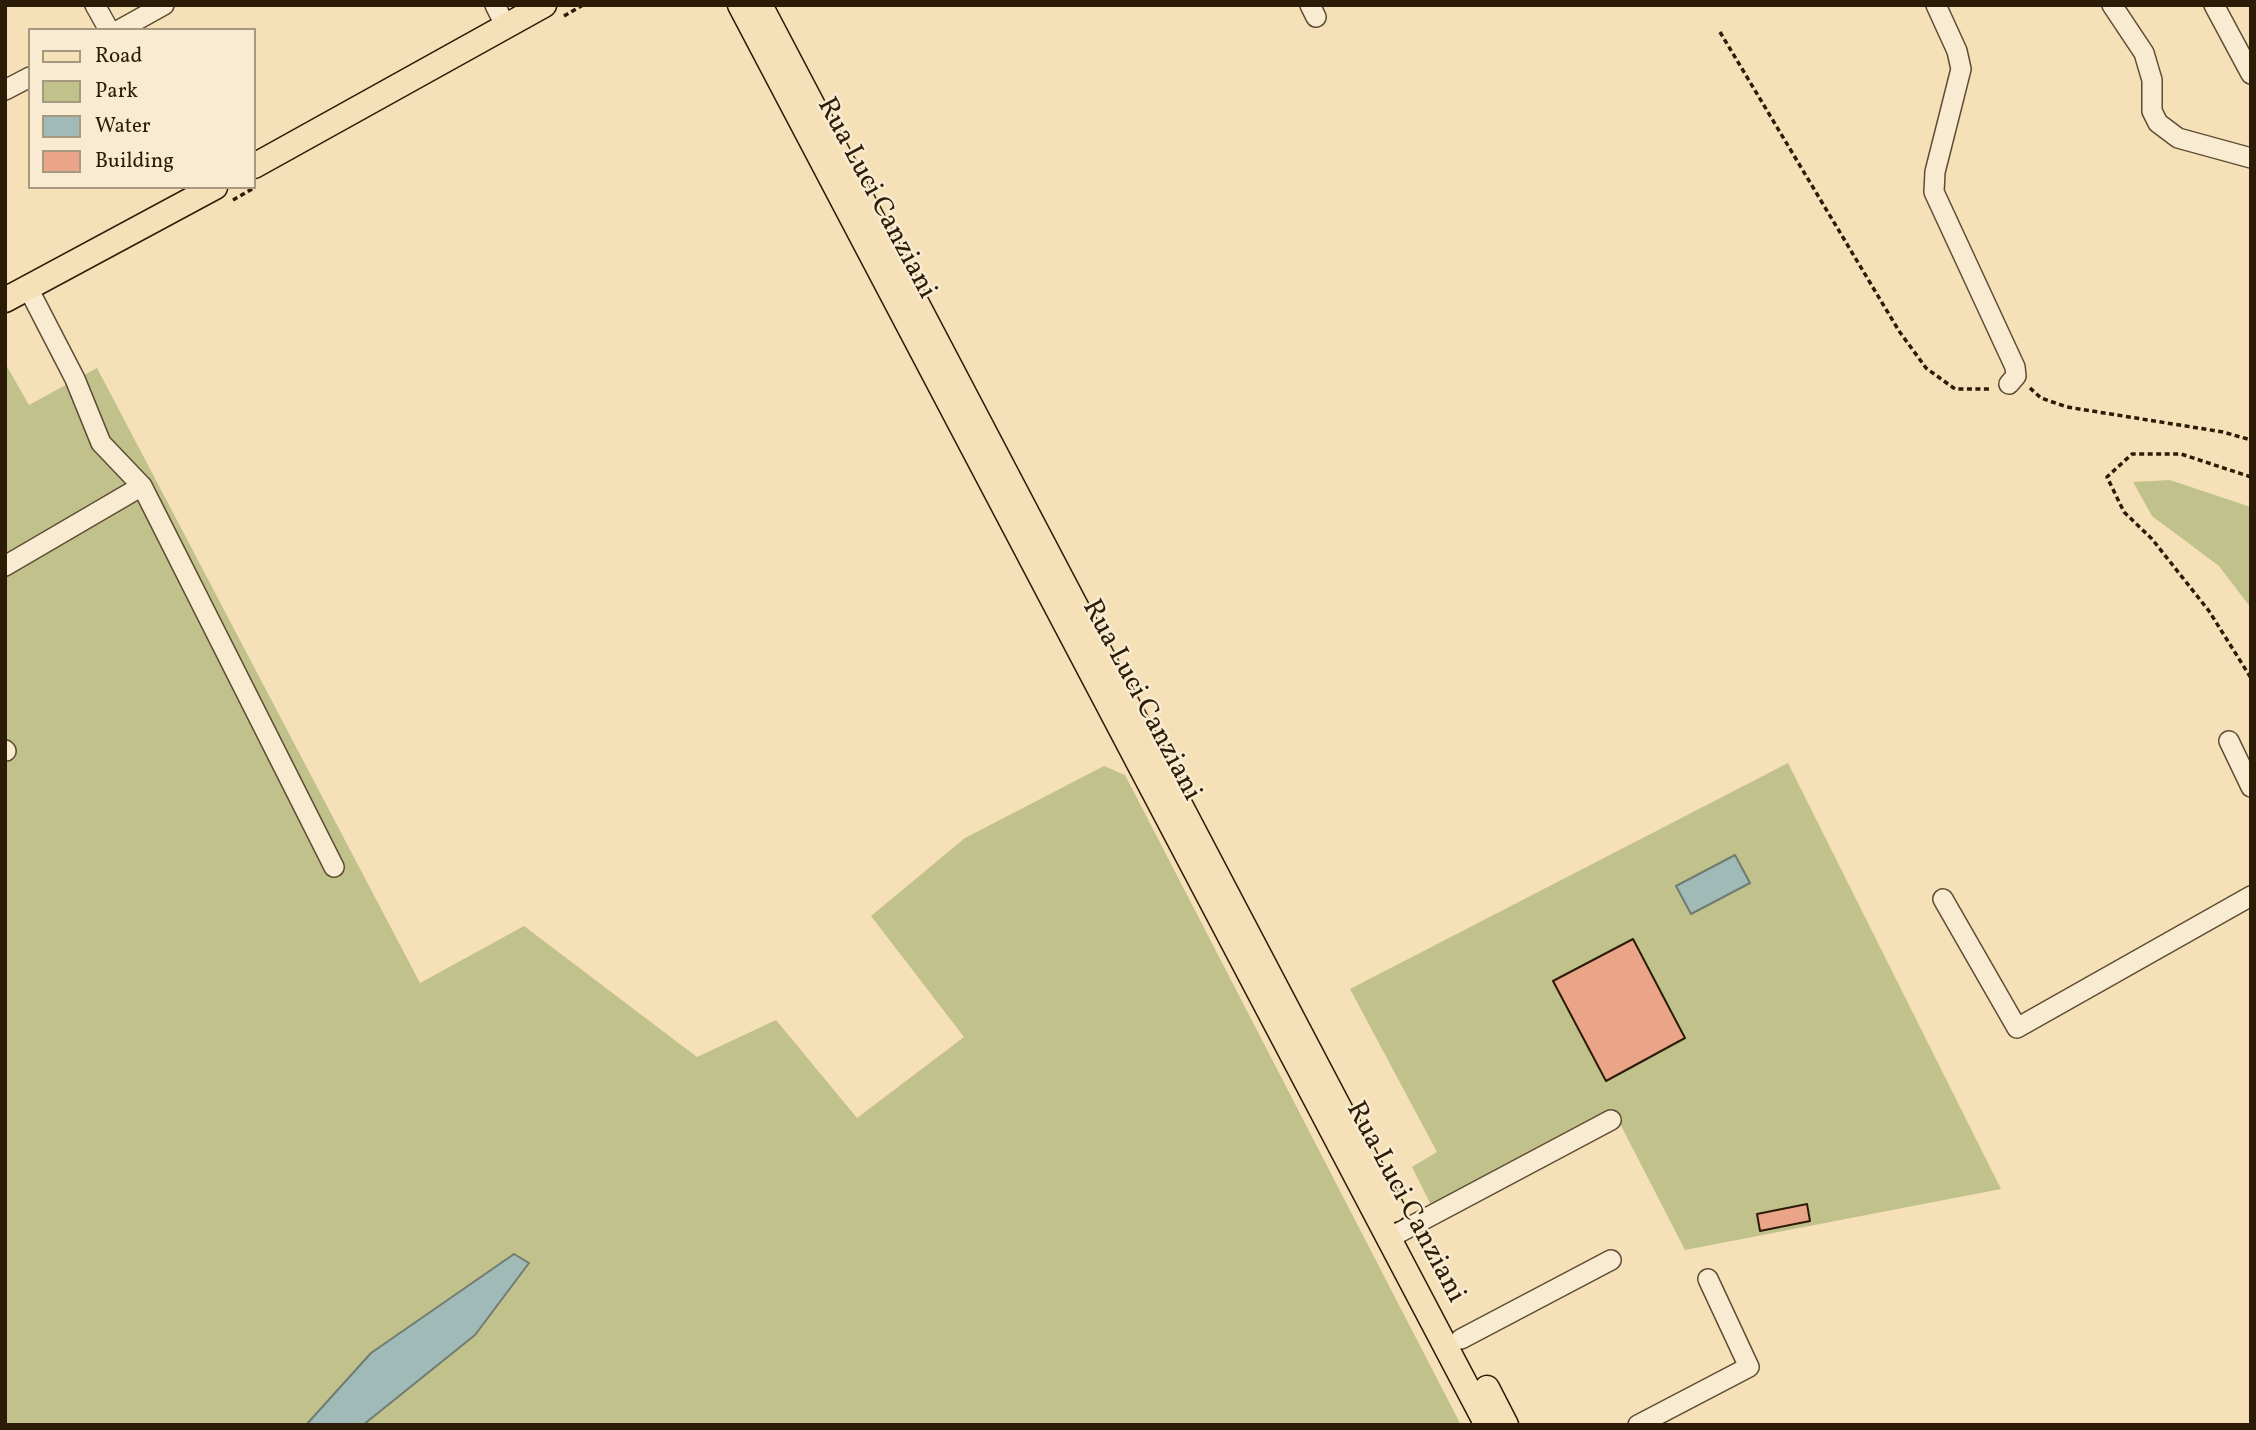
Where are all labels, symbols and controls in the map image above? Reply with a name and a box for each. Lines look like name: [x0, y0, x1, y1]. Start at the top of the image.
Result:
legend: [28, 28, 256, 189]
text: Road: [95, 42, 142, 71]
text: Park: [95, 77, 138, 106]
street label: Rua Luci Canziani: [808, 93, 942, 305]
text: Water: [95, 112, 151, 141]
text: Building: [95, 147, 174, 176]
street label: Rua Luci Canziani: [1073, 595, 1207, 807]
street label: Rua Luci Canziani: [1337, 1097, 1471, 1309]

